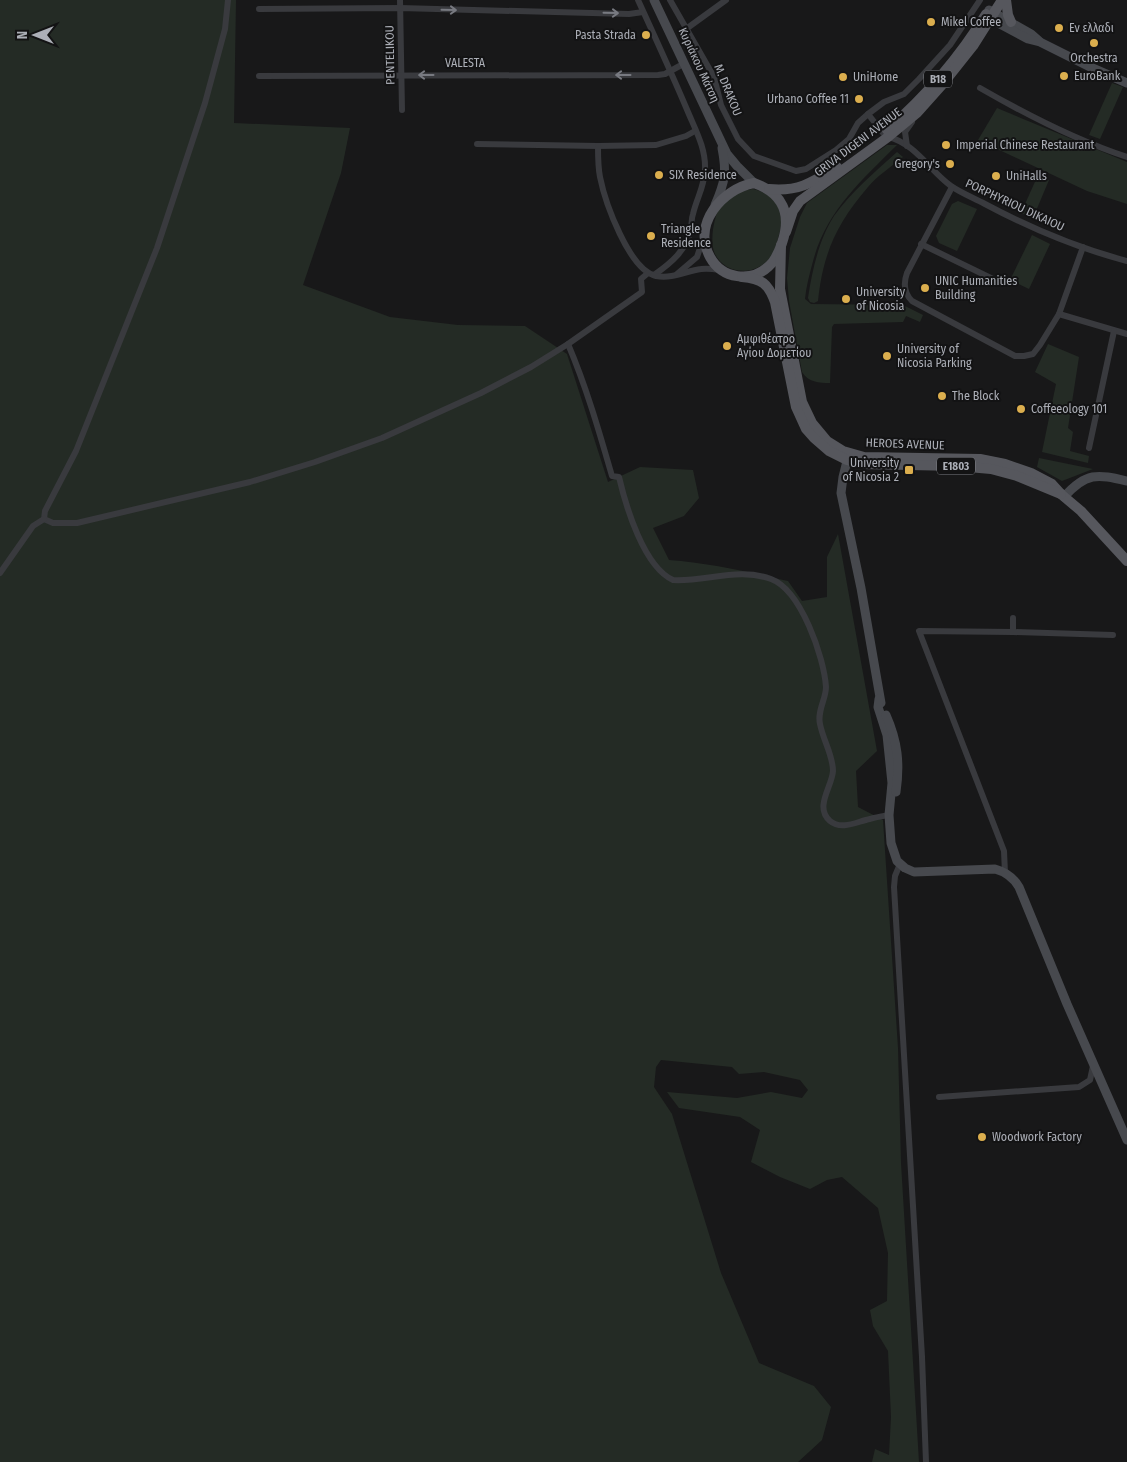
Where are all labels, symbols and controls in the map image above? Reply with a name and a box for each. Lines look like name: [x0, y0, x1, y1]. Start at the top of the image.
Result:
one-way arrow: [441, 5, 457, 14]
one-way arrow: [603, 8, 619, 18]
north arrow: [10, 10, 60, 60]
place label: Mikel Coffee: [941, 15, 1001, 29]
marker: Mikel Coffee: [925, 16, 937, 28]
place label: Εν ελλαδι: [1069, 21, 1114, 35]
marker: Εν ελλαδι: [1053, 22, 1065, 34]
street label: PENTELIKOU: [382, 25, 398, 85]
street label: Κυριάκου Μάτση: [676, 25, 722, 105]
place label: Pasta Strada: [575, 28, 636, 42]
marker: Pasta Strada: [640, 29, 652, 41]
text: N: [14, 31, 31, 39]
marker: Orchestra: [1088, 37, 1100, 49]
place label: Orchestra: [1070, 51, 1118, 65]
street label: VALESTA: [445, 56, 486, 70]
street label: M. DRAKOU: [711, 62, 745, 118]
place label: EuroBank: [1074, 69, 1121, 83]
one-way arrow: [418, 70, 434, 80]
one-way arrow: [615, 70, 632, 80]
place label: UniHome: [853, 70, 898, 84]
road number: B18: [924, 70, 952, 88]
marker: EuroBank: [1058, 70, 1070, 82]
marker: UniHome: [837, 71, 849, 83]
place label: Urbano Coffee 11: [767, 92, 849, 106]
marker: Urbano Coffee 11: [853, 93, 865, 105]
street label: GRIVA DIGENI AVENUE: [812, 104, 905, 179]
place label: Imperial Chinese Restaurant: [956, 138, 1095, 152]
marker: Imperial Chinese Restaurant: [940, 139, 952, 151]
place label: Gregory's: [895, 157, 940, 171]
marker: Gregory's: [944, 158, 956, 170]
place label: SIX Residence: [669, 168, 737, 182]
marker: SIX Residence: [653, 169, 665, 181]
place label: UniHalls: [1006, 169, 1047, 183]
marker: UniHalls: [990, 170, 1002, 182]
street label: PORPHYRIOU DIKAIOU: [963, 176, 1067, 234]
place label: Triangle Residence: [661, 222, 711, 250]
marker: Triangle Residence: [645, 230, 657, 242]
place label: UNIC Humanities Building: [935, 274, 1017, 302]
marker: UNIC Humanities Building: [919, 282, 931, 294]
place label: University of Nicosia: [856, 285, 906, 313]
marker: University of Nicosia: [840, 293, 852, 305]
place label: Αμφιθέατρο Αγίου Δομετίου: [737, 332, 811, 360]
marker: Αμφιθέατρο Αγίου Δομετίου: [721, 340, 733, 352]
place label: University of Nicosia Parking: [897, 342, 972, 370]
marker: University of Nicosia Parking: [881, 350, 893, 362]
place label: The Block: [952, 389, 1000, 403]
marker: The Block: [936, 390, 948, 402]
place label: Coffeeology 101: [1031, 402, 1107, 416]
marker: Coffeeology 101: [1015, 403, 1027, 415]
street label: HEROES AVENUE: [865, 436, 945, 452]
place label: University of Nicosia 2: [843, 456, 900, 484]
road number: E1803: [937, 458, 975, 474]
marker: University of Nicosia 2: [903, 464, 915, 476]
place label: Woodwork Factory: [992, 1130, 1082, 1144]
marker: Woodwork Factory: [976, 1131, 988, 1143]

